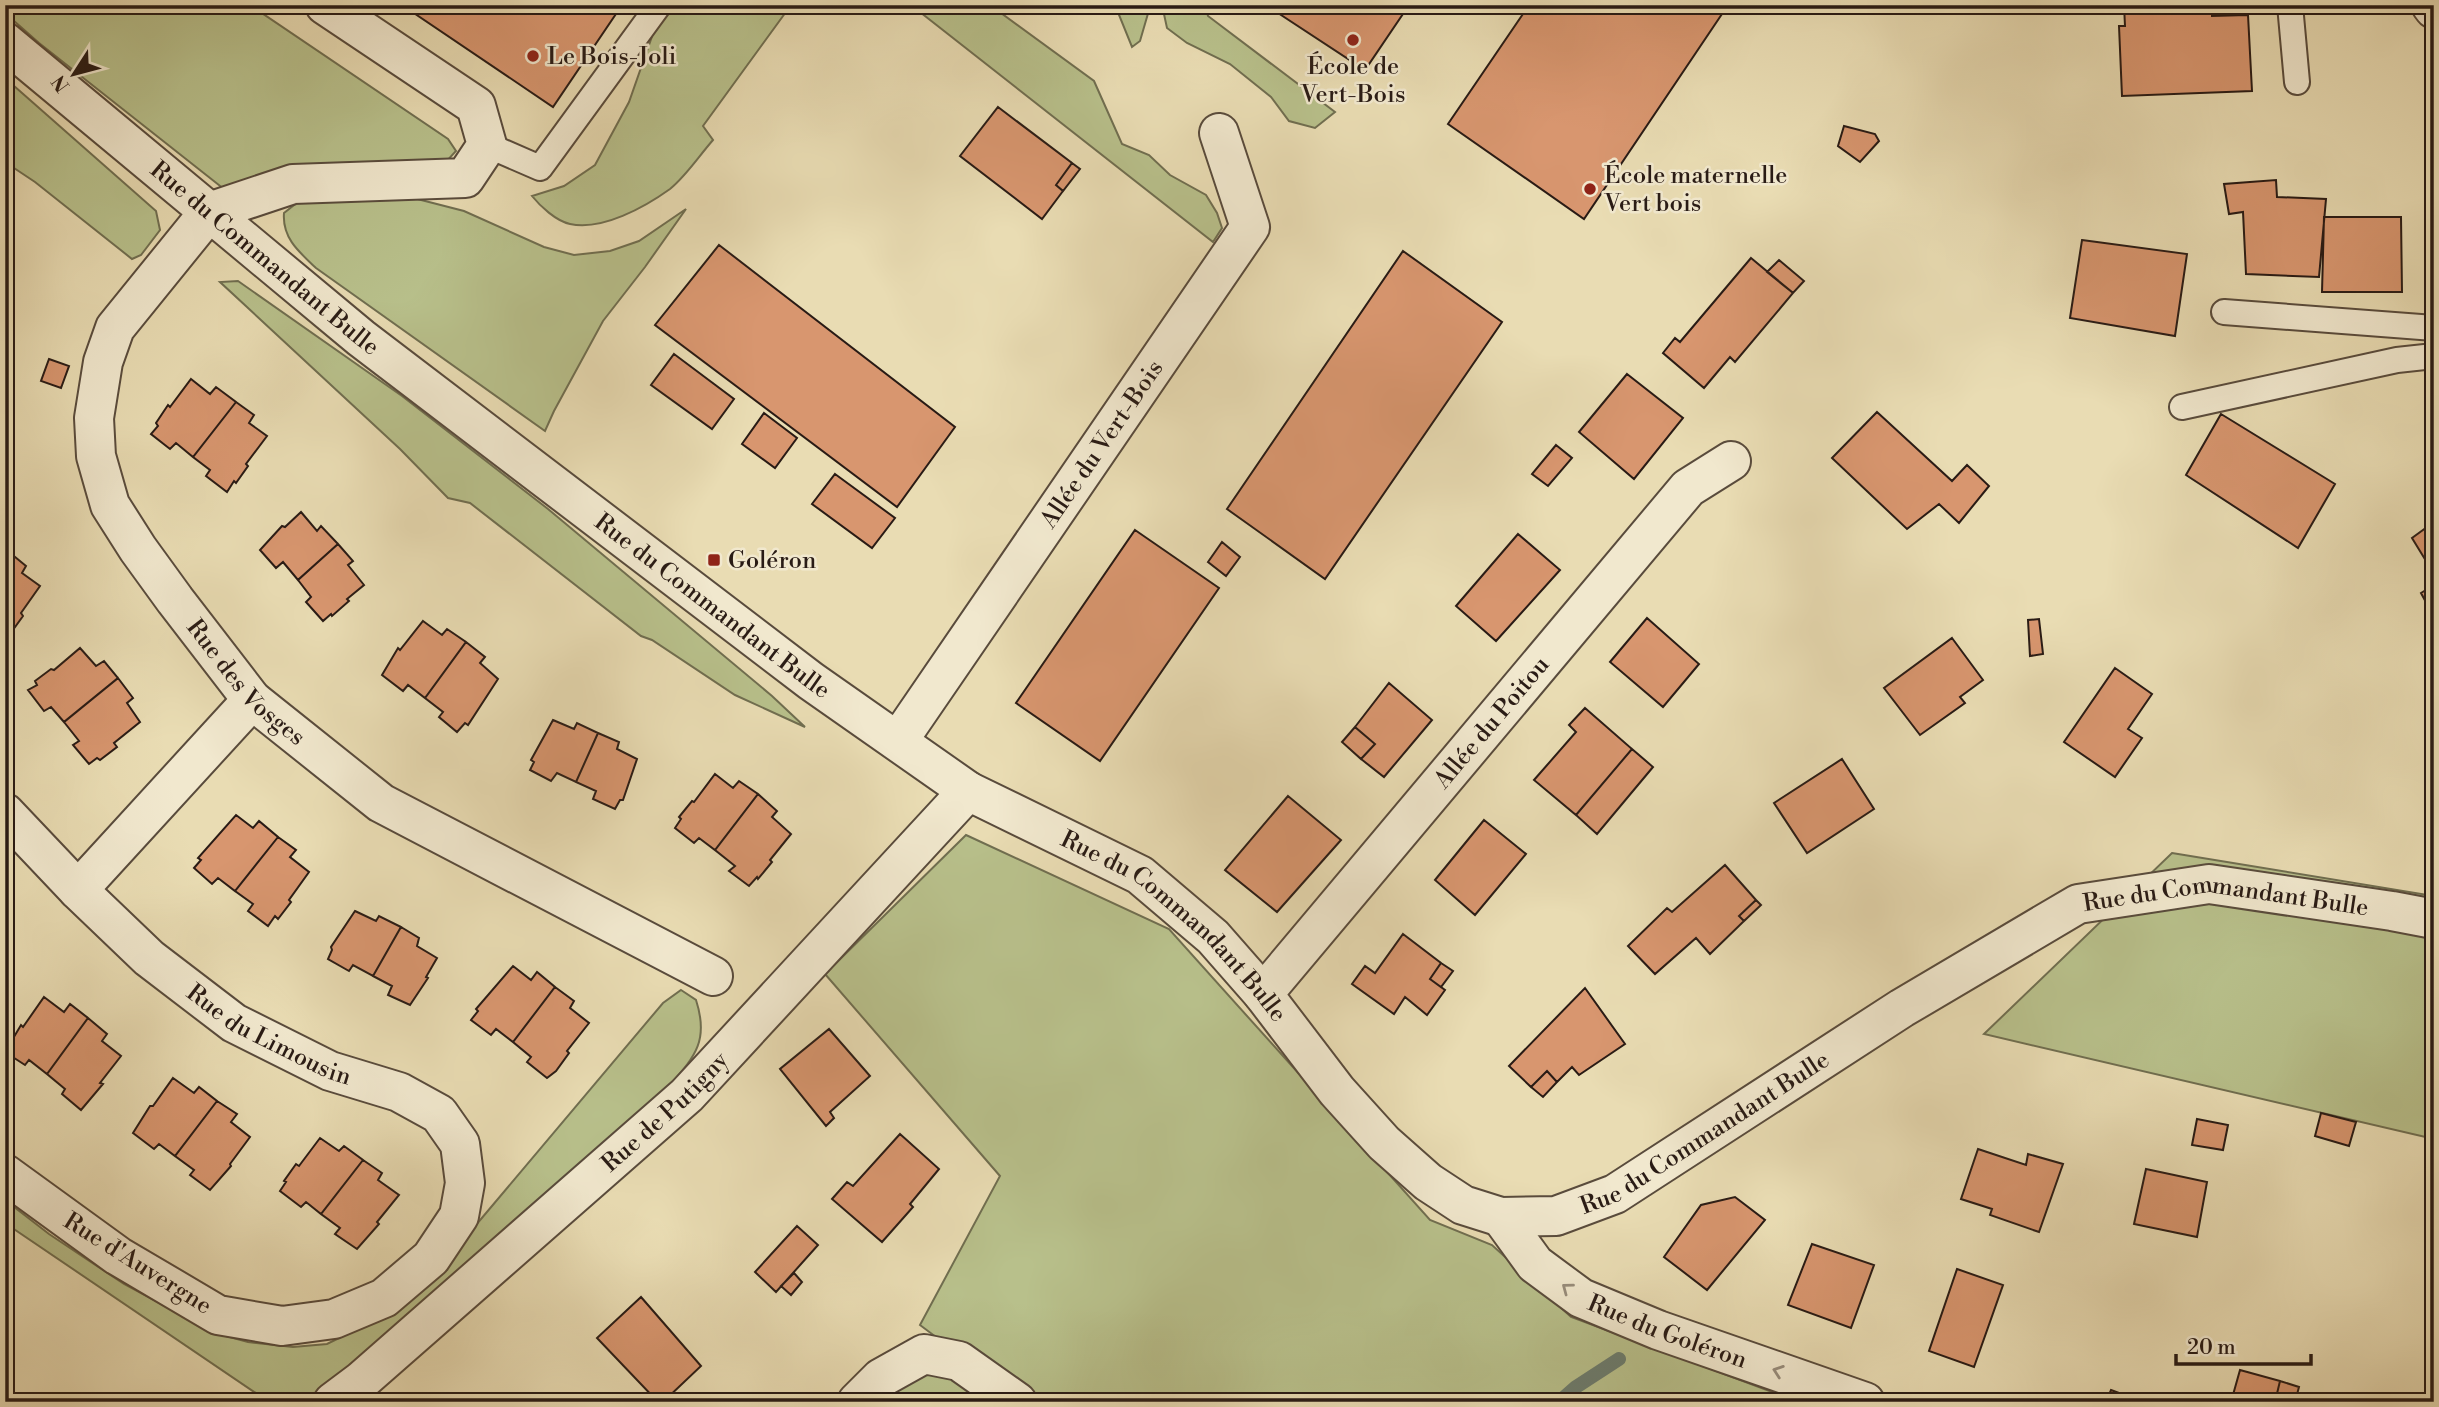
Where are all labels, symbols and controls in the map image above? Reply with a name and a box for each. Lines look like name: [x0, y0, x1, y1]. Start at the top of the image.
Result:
marker: École de Vert-Bois: [1345, 32, 1361, 48]
north arrow: [38, 38, 108, 108]
place label: Le Bois-Joli: [547, 42, 677, 72]
marker: Le Bois-Joli: [525, 48, 541, 64]
place label: École de Vert-Bois: [1299, 51, 1406, 110]
text: N: [47, 70, 75, 97]
street label: Rue du Commandant Bulle: [144, 155, 385, 362]
place label: École maternelle Vert bois: [1603, 160, 1787, 219]
marker: École maternelle Vert bois: [1582, 181, 1598, 197]
street label: Allée du Vert-Bois: [1034, 355, 1170, 535]
street label: Rue du Commandant Bulle: [588, 507, 836, 706]
place label: Goléron: [728, 546, 816, 576]
marker: Goléron: [706, 552, 722, 568]
street label: Rue des Vosges: [179, 614, 311, 753]
street label: Allée du Poitou: [1427, 650, 1556, 796]
street label: Rue du Commandant Bulle: [1055, 825, 1293, 1028]
street label: Rue du Commandant Bulle: [2081, 870, 2371, 923]
street label: Rue du Limousin: [180, 978, 355, 1093]
street label: Rue du Commandant Bulle: [1576, 1045, 1835, 1222]
street label: Rue de Putigny: [596, 1046, 736, 1179]
street label: Rue d'Auvergne: [58, 1206, 217, 1321]
one-way arrow: [1562, 1283, 1575, 1296]
street label: Rue du Goléron: [1583, 1288, 1751, 1376]
scale bar: [2176, 1323, 2311, 1367]
text: 20 m: [2187, 1335, 2236, 1361]
one-way arrow: [1772, 1365, 1784, 1379]

